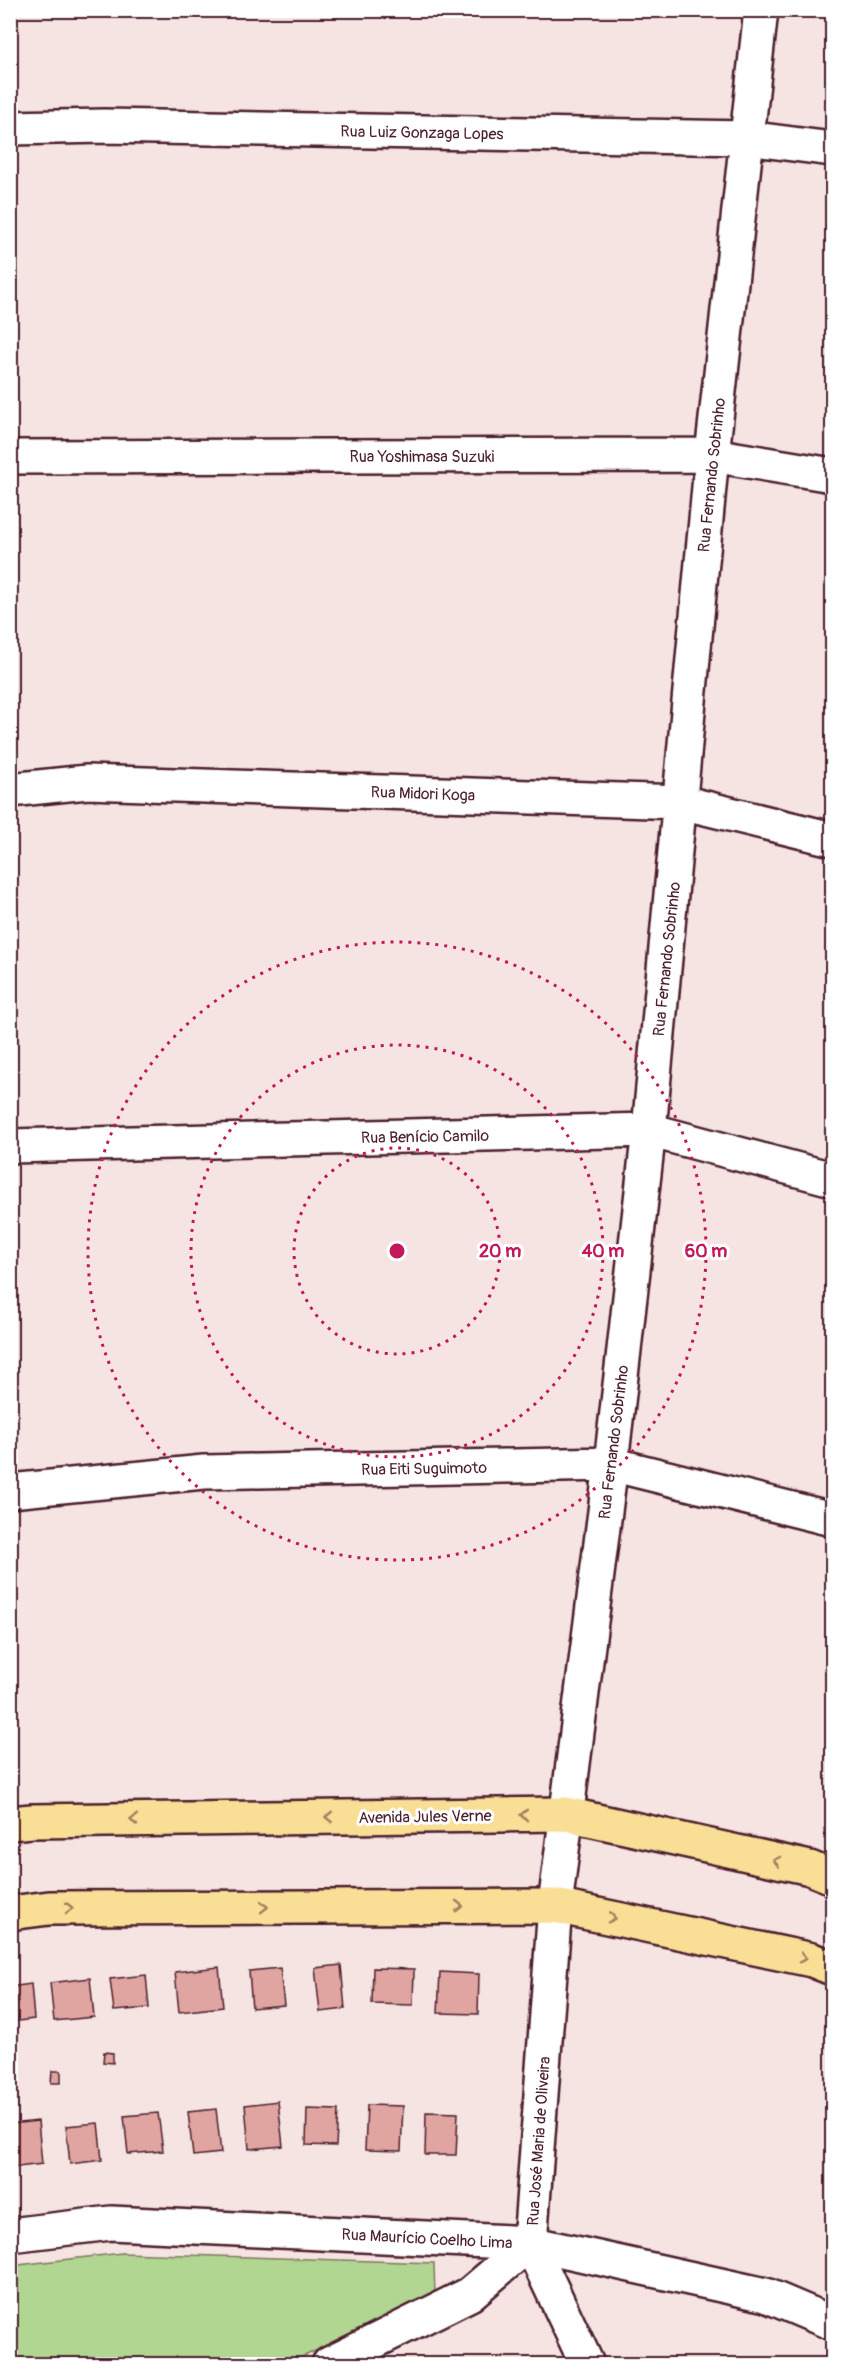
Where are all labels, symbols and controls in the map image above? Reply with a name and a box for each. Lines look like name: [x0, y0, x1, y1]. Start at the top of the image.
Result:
street label: Rua Luiz Gonzaga Lopes: [340, 122, 504, 144]
street label: Rua Fernando Sobrinho: [694, 397, 730, 553]
street label: Rua Yoshimasa Suzuki: [350, 447, 495, 467]
street label: Rua Midori Koga: [370, 782, 476, 806]
street label: Rua Fernando Sobrinho: [649, 881, 685, 1037]
street label: Rua Benício Camilo: [361, 1126, 490, 1148]
text: 20 m: [479, 1240, 521, 1263]
text: 40 m: [582, 1240, 624, 1263]
text: 60 m: [685, 1240, 727, 1263]
centre of rings: [387, 1241, 407, 1261]
street label: Rua Fernando Sobrinho: [595, 1364, 633, 1520]
street label: Rua Eiti Suguimoto: [361, 1458, 488, 1480]
street label: Avenida Jules Verne: [358, 1806, 492, 1828]
one-way arrow: [519, 1809, 528, 1821]
one-way arrow: [324, 1811, 333, 1823]
one-way arrow: [129, 1813, 138, 1826]
one-way arrow: [772, 1855, 782, 1868]
one-way arrow: [454, 1900, 463, 1912]
one-way arrow: [259, 1901, 268, 1913]
one-way arrow: [64, 1902, 73, 1914]
one-way arrow: [607, 1910, 617, 1923]
one-way arrow: [797, 1951, 807, 1964]
street label: Rua José Maria de Oliveira: [523, 2056, 555, 2226]
street label: Rua Maurício Coelho Lima: [341, 2225, 513, 2253]

